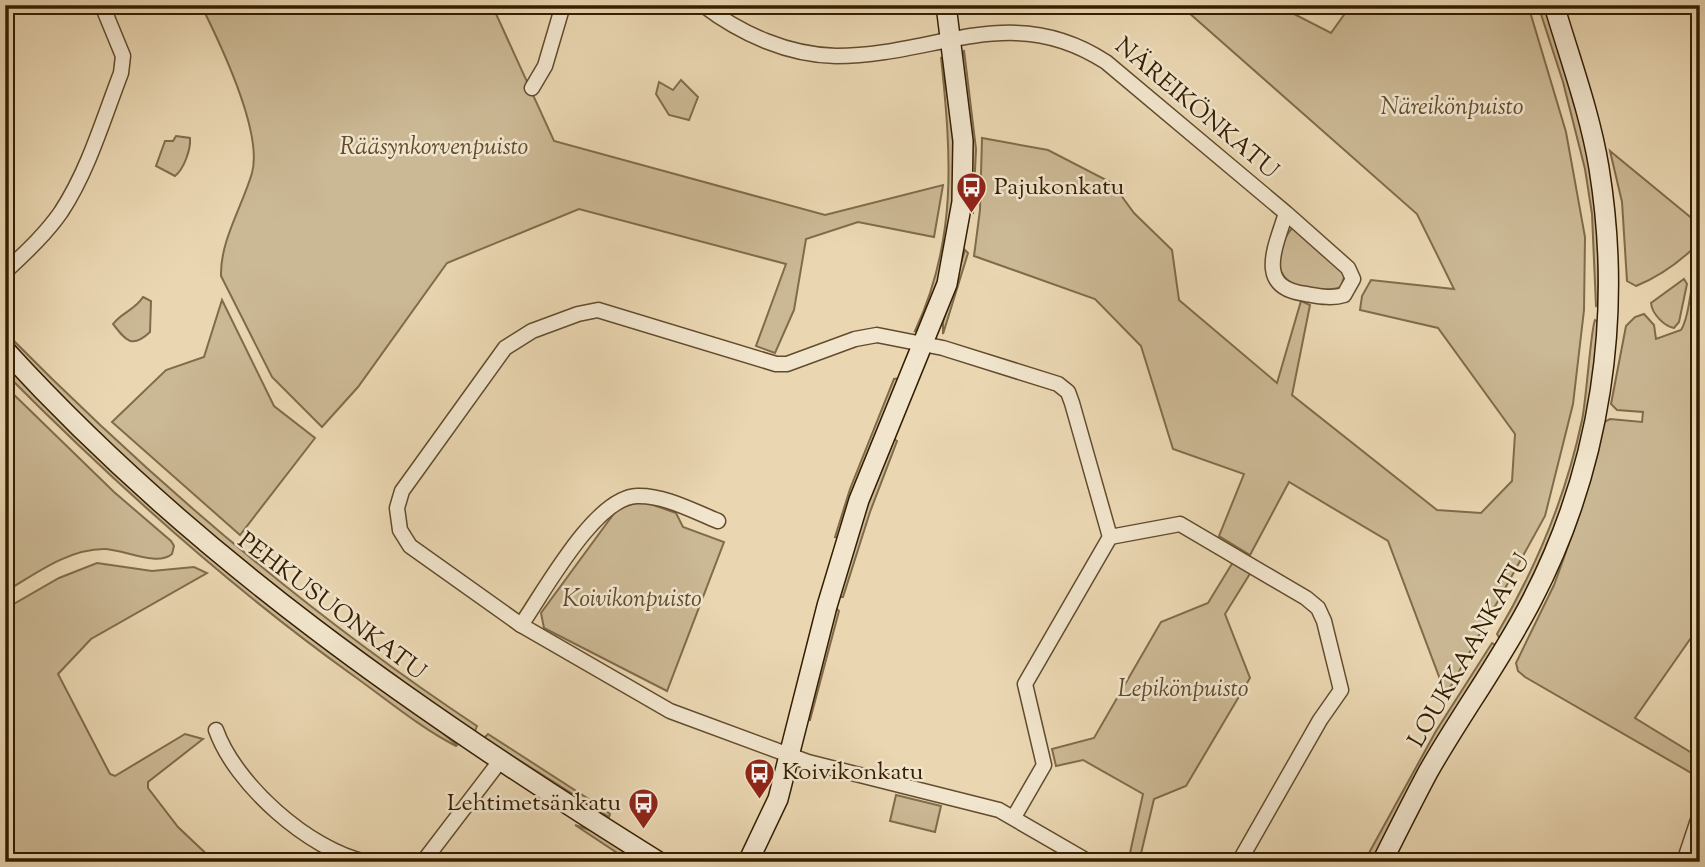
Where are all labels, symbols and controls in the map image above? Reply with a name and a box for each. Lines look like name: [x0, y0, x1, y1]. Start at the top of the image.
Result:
street label: NÄREIKÖNKATU: [1107, 30, 1286, 188]
park label: Näreikönpuisto: [1381, 91, 1523, 125]
park label: Rääsynkorvenpuisto: [340, 131, 528, 165]
bus stop icon: Pajukonkatu: [954, 171, 988, 215]
place label: Pajukonkatu: [994, 171, 1125, 205]
street label: PEHKUSUONKATU: [230, 525, 433, 689]
street label: LOUKKAANKATU: [1401, 547, 1540, 754]
park label: Koivikonpuisto: [562, 583, 702, 617]
park label: Lepikönpuisto: [1118, 673, 1248, 707]
bus stop icon: Koivikonkatu: [742, 756, 776, 800]
place label: Koivikonkatu: [782, 756, 924, 790]
place label: Lehtimetsänkatu: [447, 787, 621, 821]
bus stop icon: Lehtimetsänkatu: [627, 787, 661, 831]

